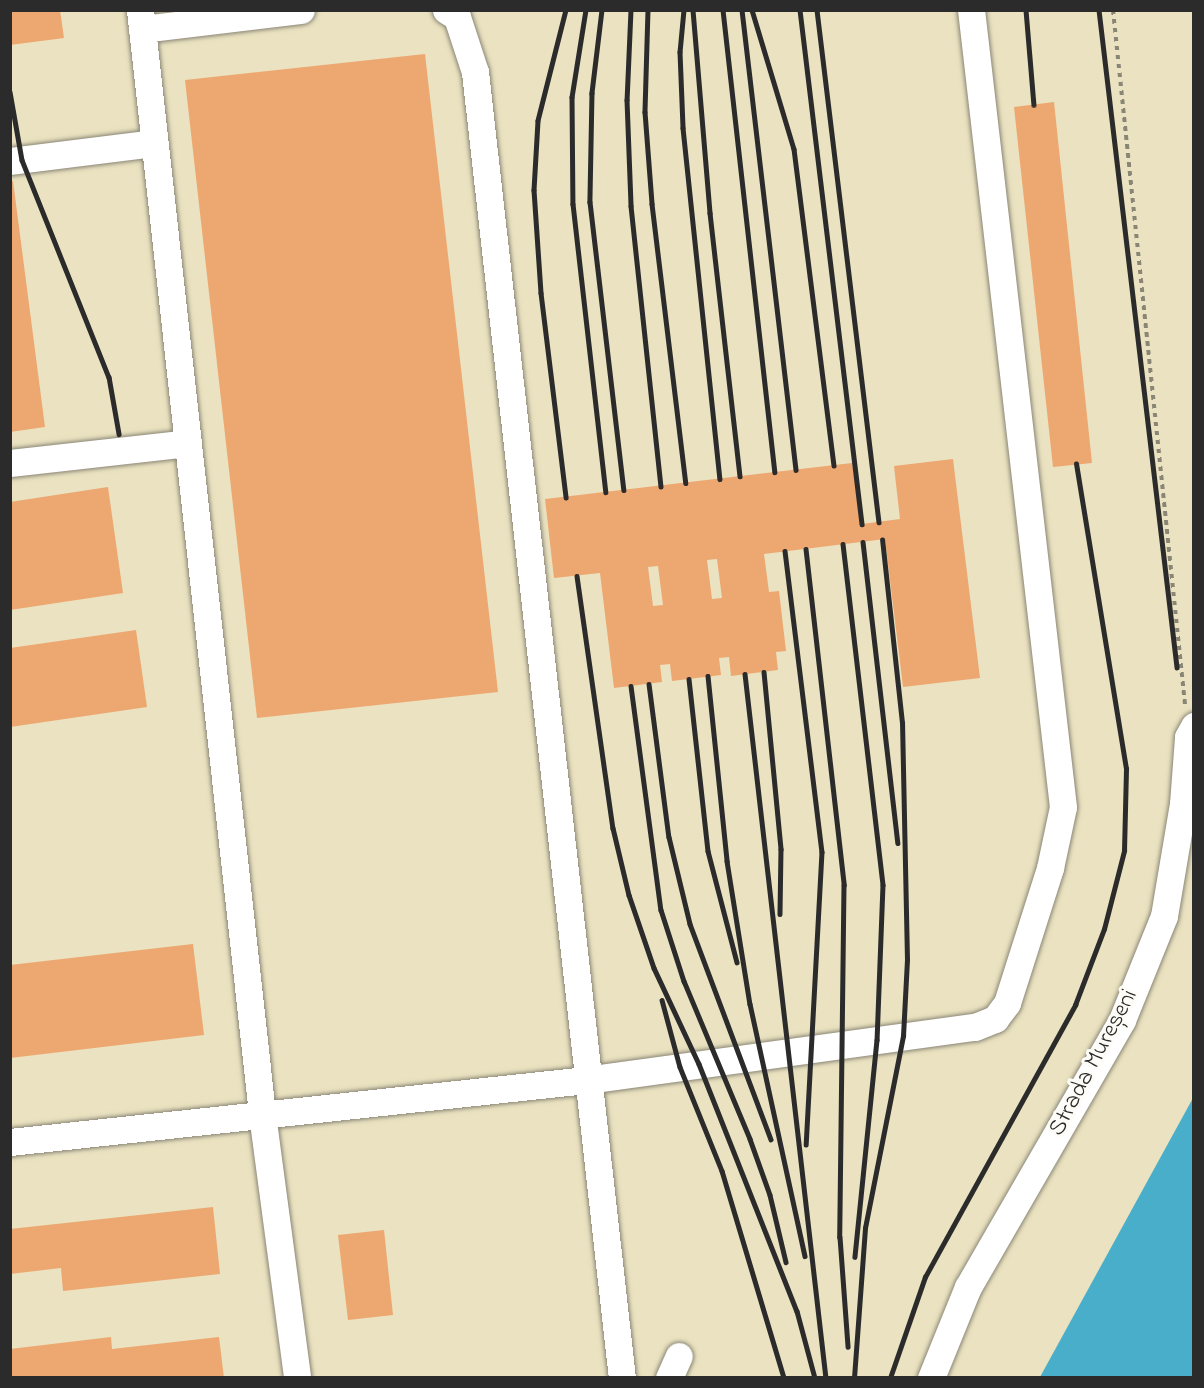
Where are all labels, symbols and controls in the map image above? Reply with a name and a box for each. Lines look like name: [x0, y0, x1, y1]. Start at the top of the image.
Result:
street label: Strada Mureșeni: [1043, 985, 1145, 1141]

